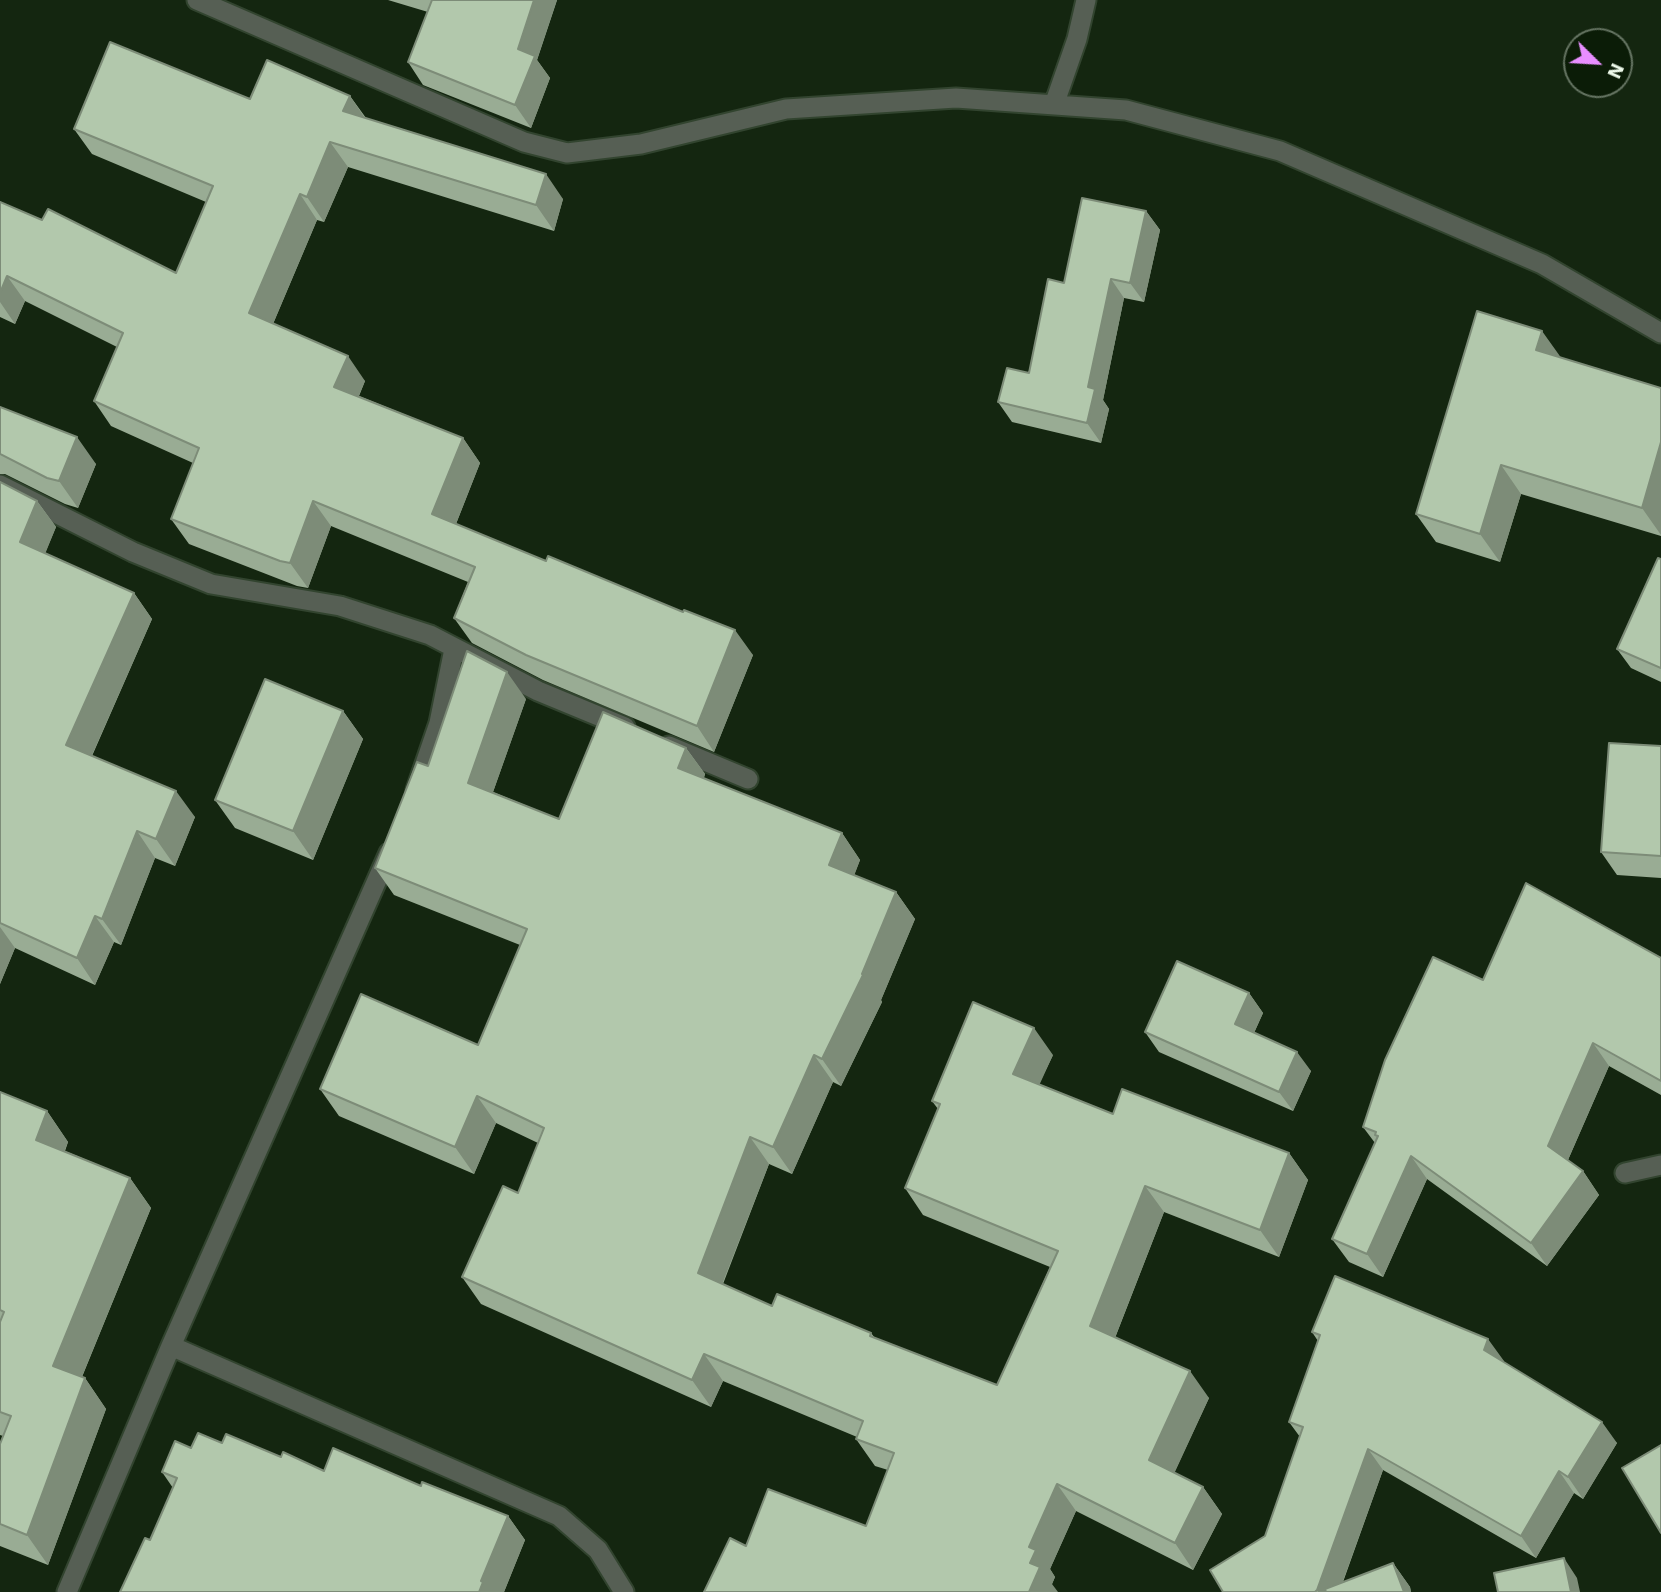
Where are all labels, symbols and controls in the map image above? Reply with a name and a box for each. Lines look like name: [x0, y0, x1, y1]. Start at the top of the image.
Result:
north arrow: [1563, 28, 1633, 98]
text: N: [1602, 60, 1629, 82]

